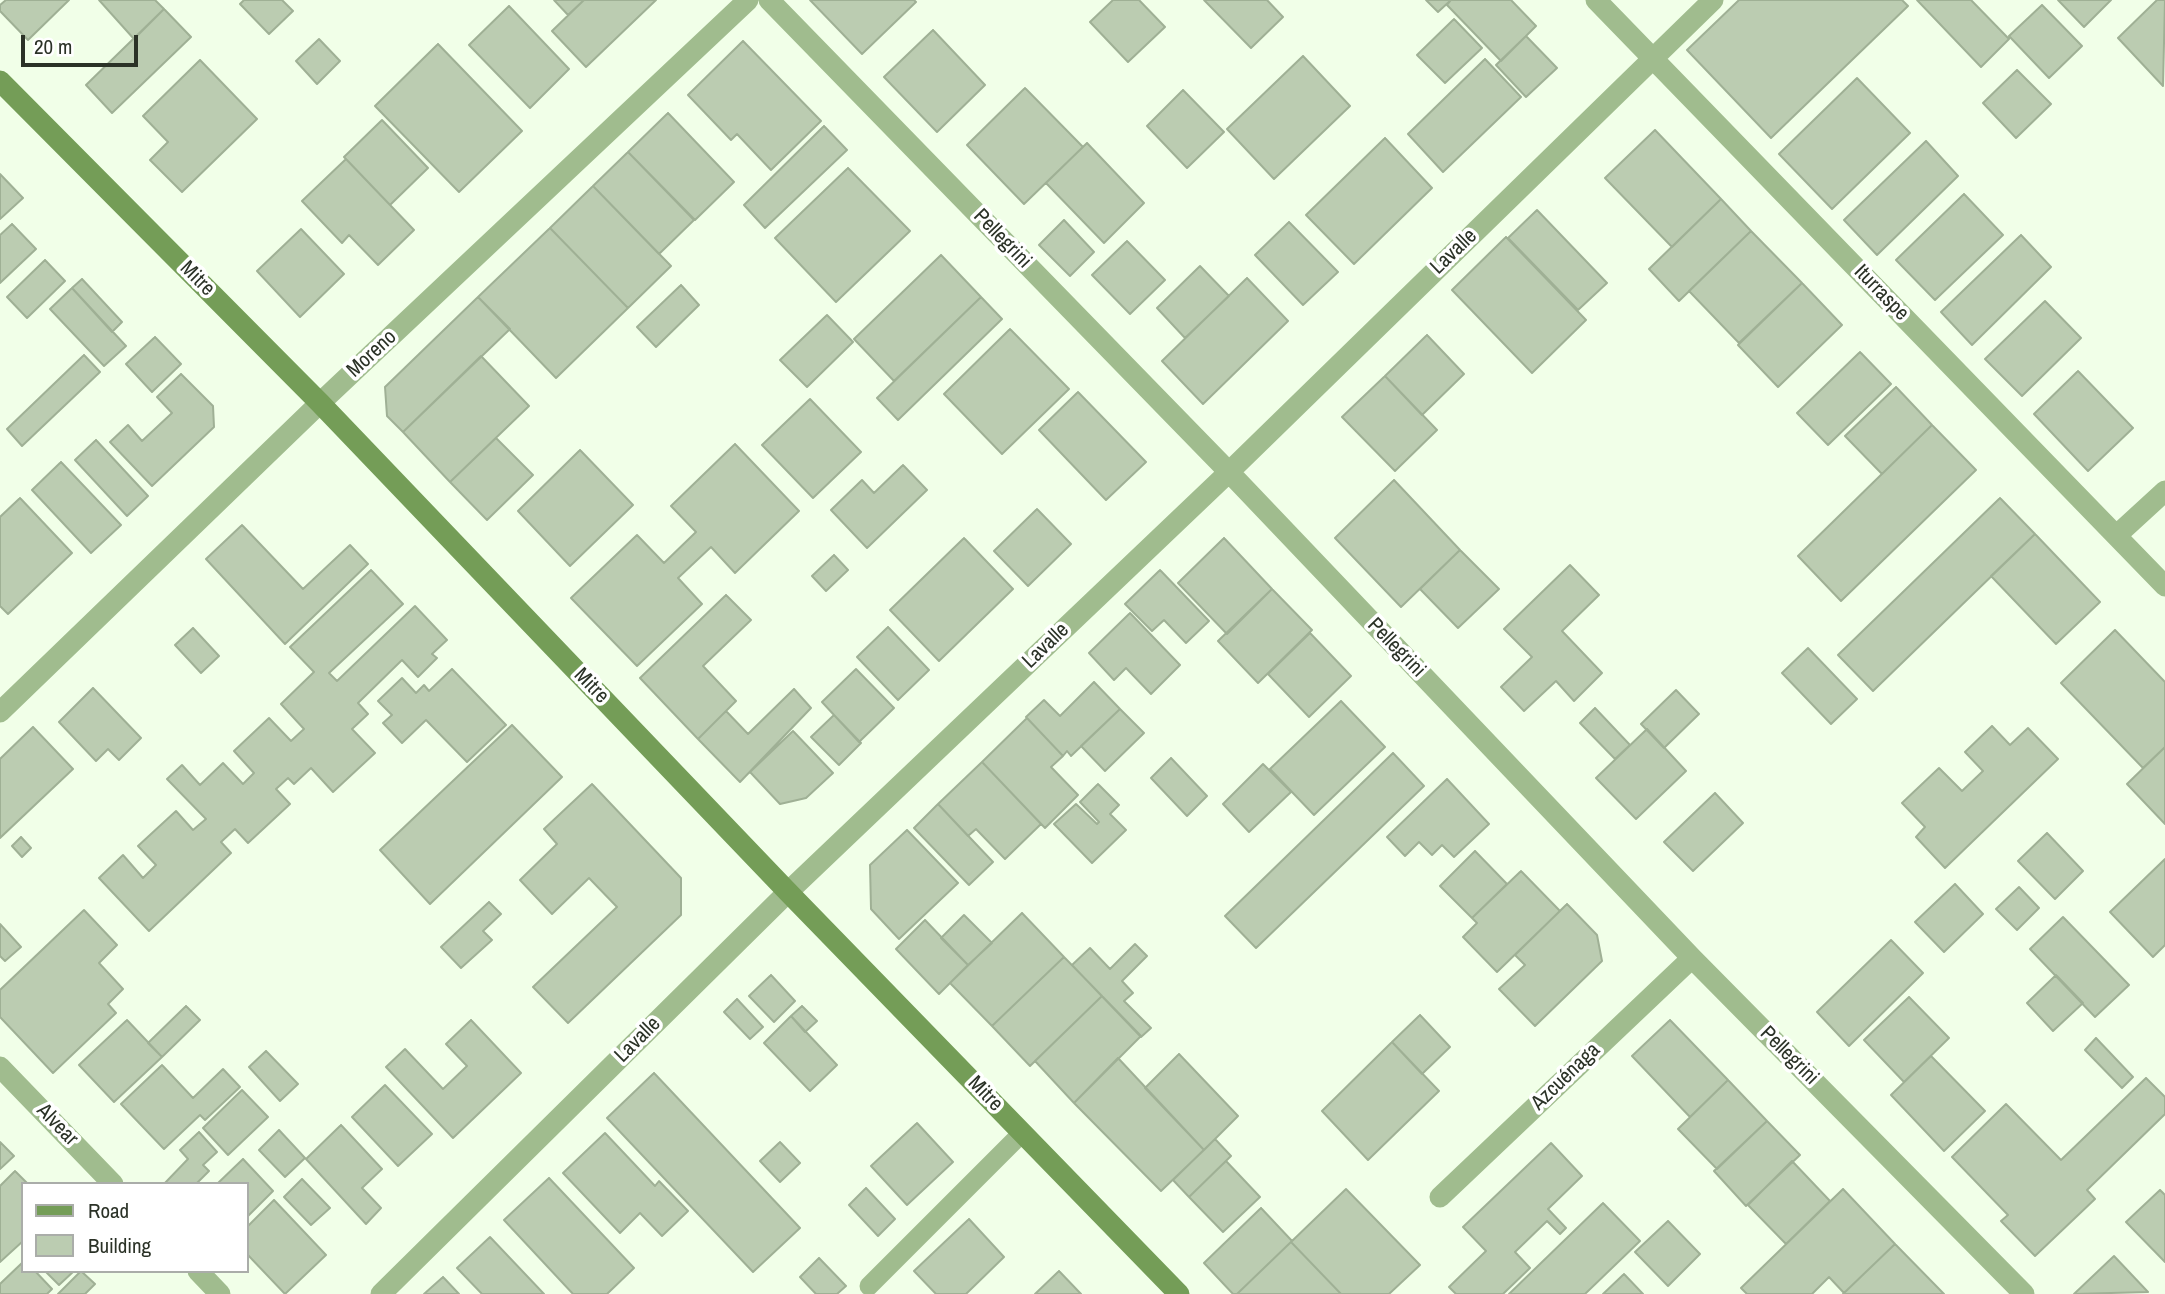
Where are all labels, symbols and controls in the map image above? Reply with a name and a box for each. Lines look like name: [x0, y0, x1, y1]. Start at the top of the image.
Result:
scale bar: [24, 21, 142, 65]
text: 20 m: [34, 32, 72, 61]
street label: Pellegrini: [968, 204, 1036, 274]
street label: Lavalle: [1426, 224, 1482, 280]
street label: Mitre: [174, 256, 220, 302]
street label: Iturraspe: [1848, 260, 1914, 326]
street label: Moreno: [342, 325, 402, 383]
street label: Pellegrini: [1362, 613, 1430, 683]
street label: Lavalle: [1018, 618, 1074, 674]
street label: Mitre: [568, 663, 614, 709]
street label: Lavalle: [610, 1012, 666, 1068]
street label: Pellegrini: [1754, 1021, 1824, 1091]
street label: Azcuénaga: [1526, 1038, 1606, 1116]
street label: Mitre: [962, 1071, 1008, 1117]
street label: Alvear: [31, 1099, 83, 1151]
legend: [21, 1182, 248, 1273]
text: Road: [88, 1196, 129, 1225]
text: Building: [88, 1231, 151, 1260]

